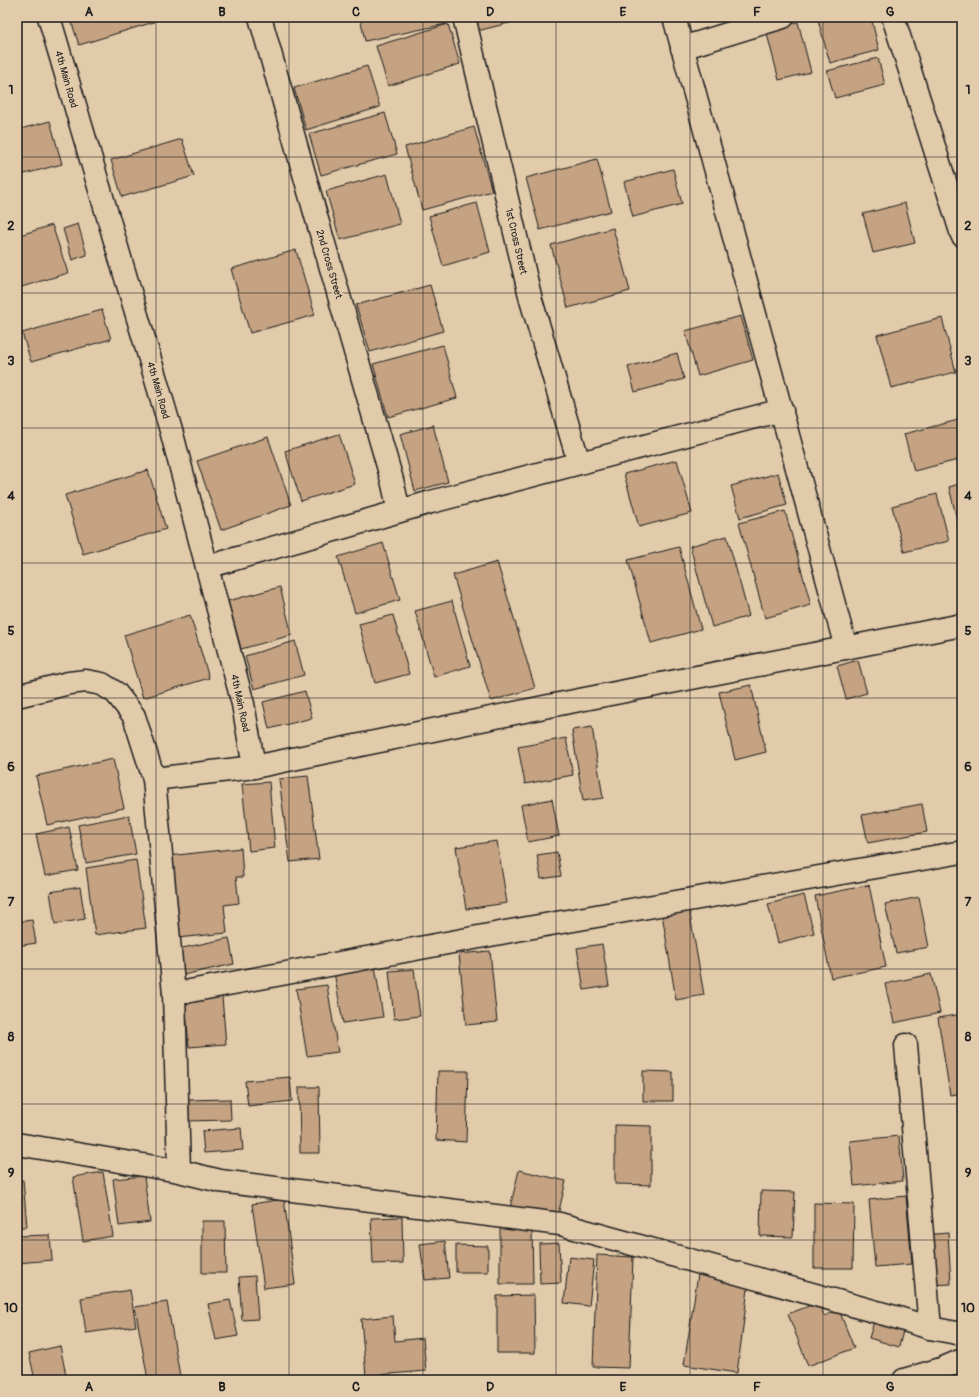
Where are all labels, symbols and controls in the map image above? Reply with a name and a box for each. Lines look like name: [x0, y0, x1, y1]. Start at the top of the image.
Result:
text: A: [85, 4, 94, 20]
text: B: [218, 4, 226, 20]
text: C: [352, 4, 360, 20]
text: D: [486, 4, 494, 20]
text: E: [620, 4, 627, 20]
text: F: [753, 4, 761, 20]
text: G: [886, 4, 895, 20]
street label: 4th Main Road: [52, 49, 80, 109]
text: 1: [8, 82, 14, 98]
text: 1: [965, 82, 971, 98]
street label: 1st Cross Street: [503, 207, 530, 277]
text: 2: [7, 218, 15, 234]
text: 2: [964, 218, 972, 234]
street label: 2nd Cross Street: [313, 228, 345, 301]
text: 3: [7, 353, 15, 369]
text: 3: [964, 353, 972, 369]
street label: 4th Main Road: [144, 360, 172, 420]
text: 4: [7, 488, 15, 504]
text: 4: [964, 488, 972, 504]
text: 5: [7, 623, 15, 639]
text: 5: [964, 623, 972, 639]
street label: 4th Main Road: [228, 673, 252, 733]
text: 6: [7, 759, 15, 775]
text: 6: [964, 759, 972, 775]
text: 7: [8, 894, 15, 910]
text: 7: [965, 894, 972, 910]
text: 8: [8, 1029, 15, 1045]
text: 8: [965, 1029, 972, 1045]
text: 9: [8, 1165, 15, 1181]
text: 9: [965, 1165, 972, 1181]
text: 10: [4, 1300, 18, 1316]
text: 10: [961, 1300, 975, 1316]
text: A: [85, 1379, 94, 1395]
text: B: [218, 1379, 226, 1395]
text: C: [352, 1379, 360, 1395]
text: D: [486, 1379, 494, 1395]
text: E: [620, 1379, 627, 1395]
text: F: [753, 1379, 761, 1395]
text: G: [886, 1379, 895, 1395]

